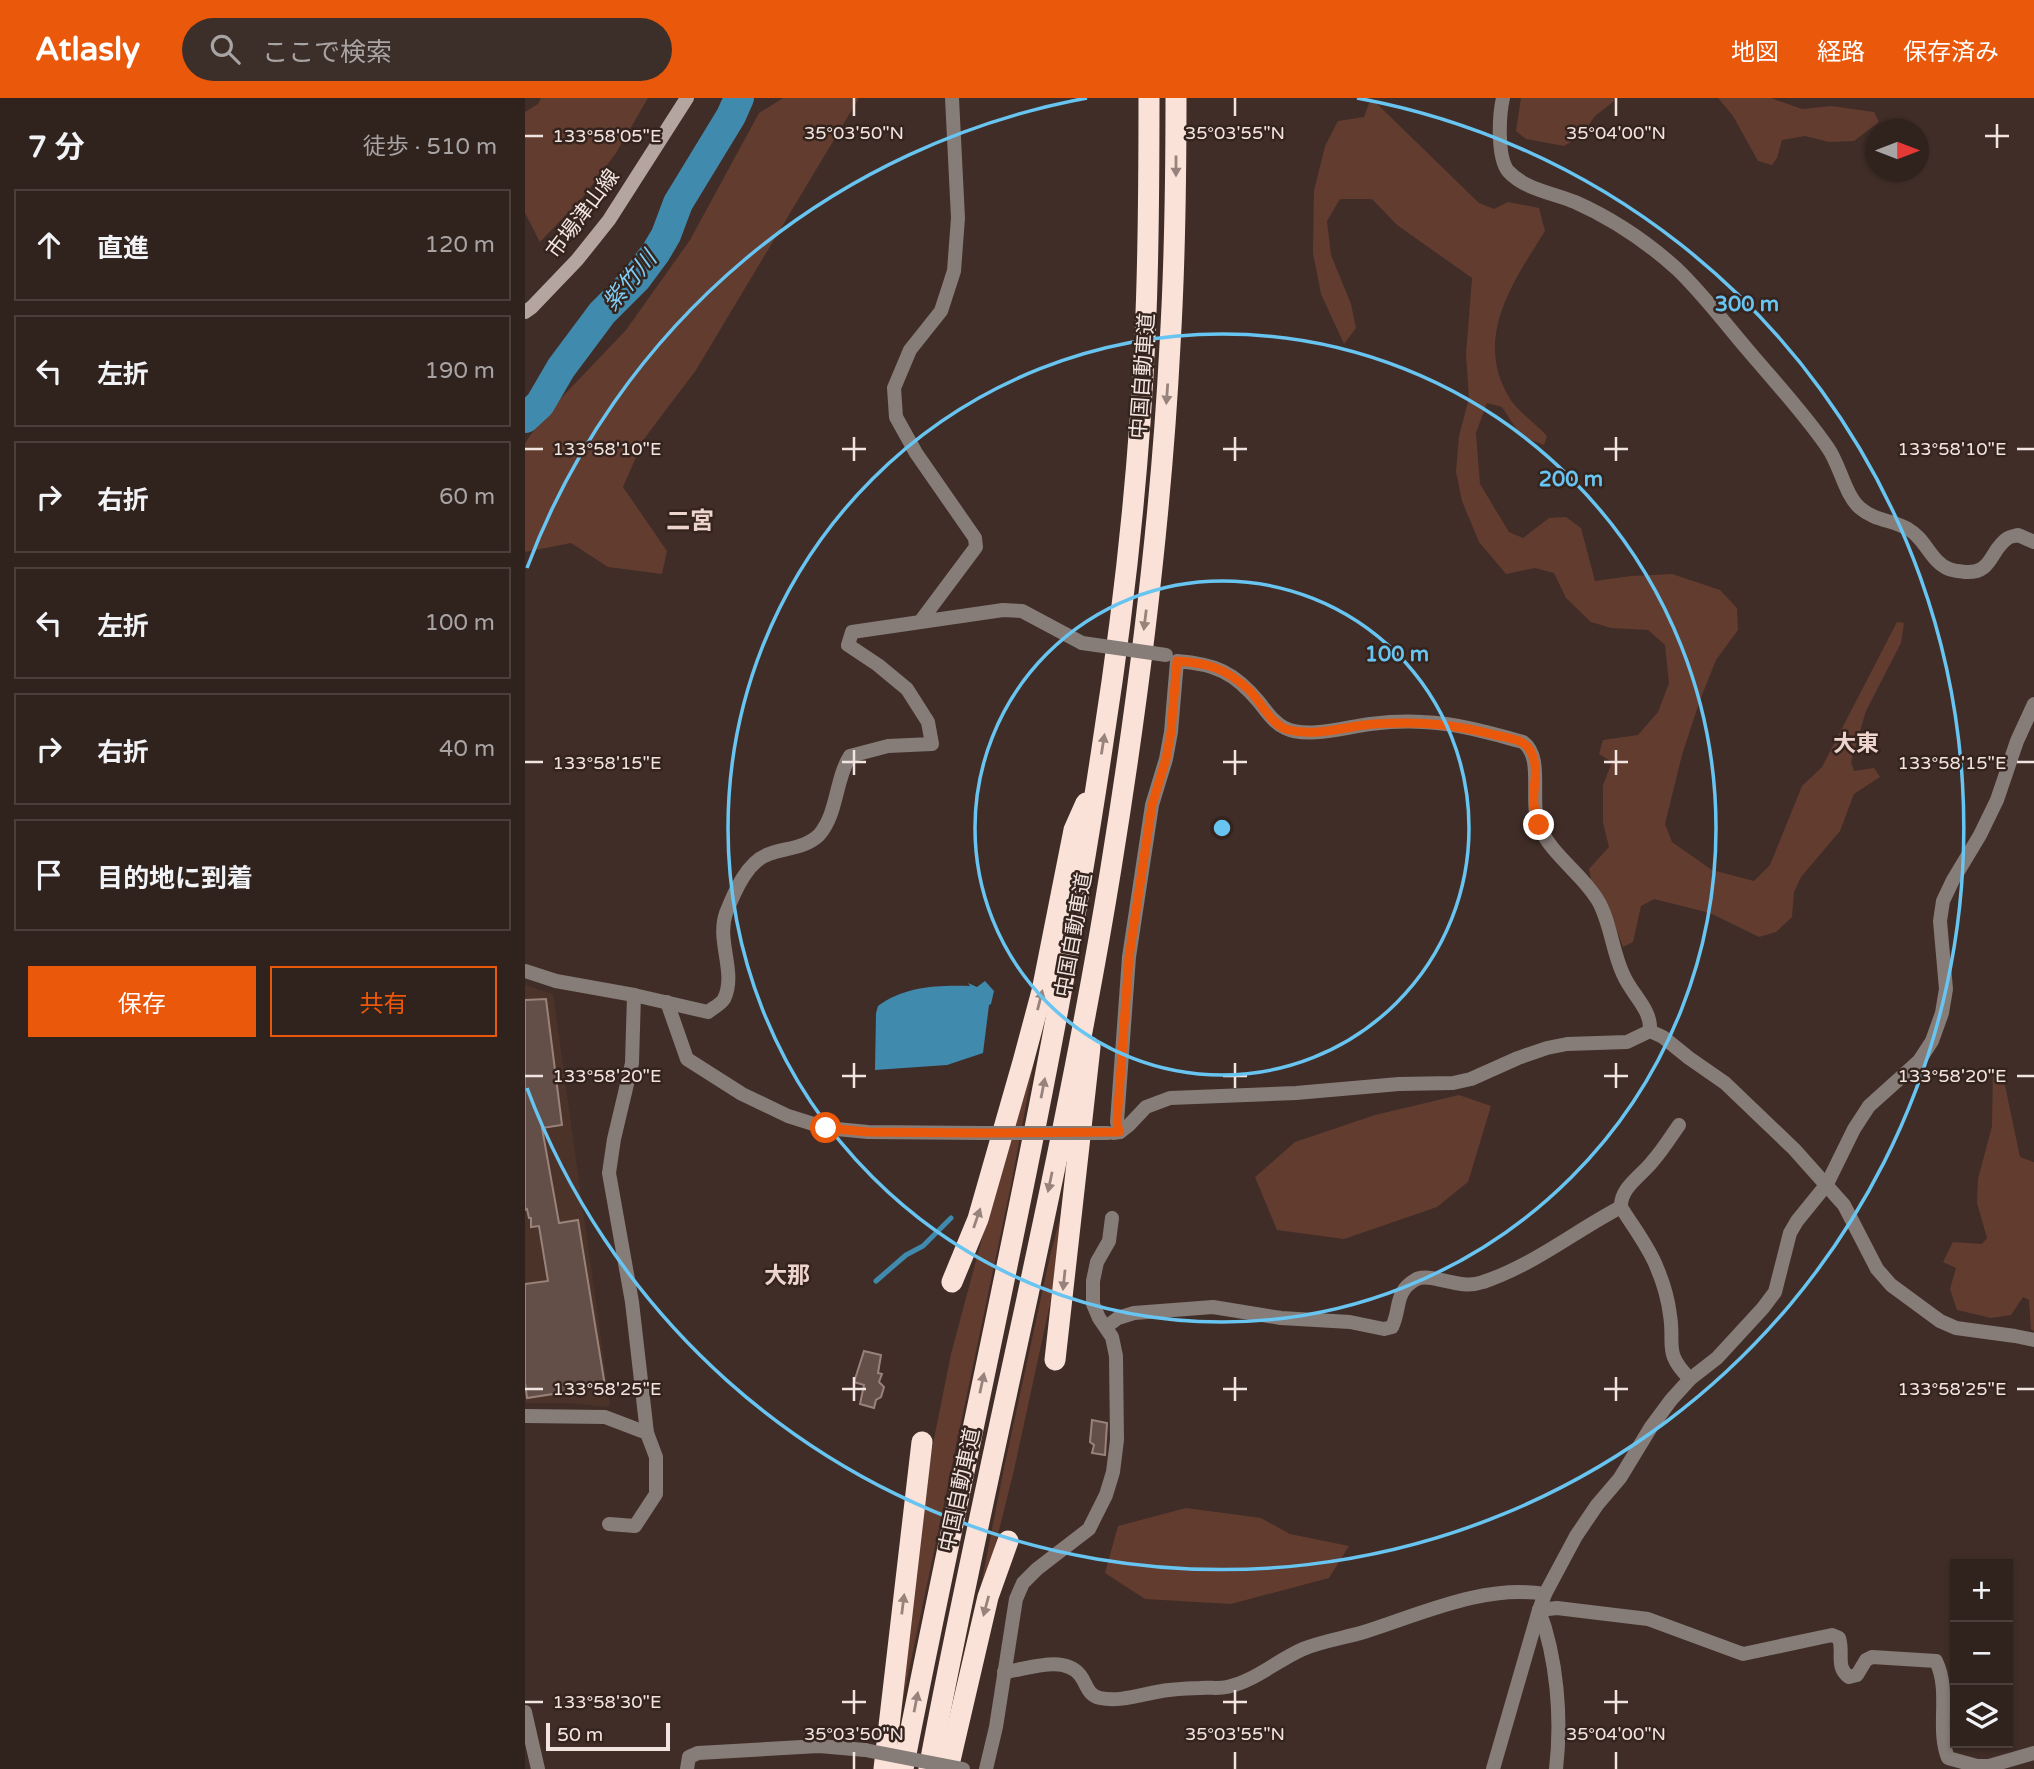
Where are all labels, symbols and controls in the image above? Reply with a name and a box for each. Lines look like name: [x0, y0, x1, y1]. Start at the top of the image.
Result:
search box: [182, 18, 672, 81]
text: Atlasly: [35, 30, 140, 69]
icon: search: [206, 30, 244, 68]
text: ここで検索: [262, 37, 392, 68]
text: 地図: [1731, 38, 1779, 67]
text: 経路: [1817, 38, 1865, 67]
text: 保存済み: [1903, 38, 1999, 67]
north arrow: [1866, 119, 1929, 182]
text: 35°03'50"N: [804, 122, 904, 144]
text: 35°03'55"N: [1185, 122, 1285, 144]
text: 35°04'00"N: [1566, 122, 1666, 144]
text: 133°58'05"E: [553, 125, 661, 147]
text: 7 分: [28, 129, 85, 166]
text: 徒歩 · 510 m: [363, 133, 497, 161]
one-way arrow: [1170, 155, 1182, 177]
street label: 市場津山線: [541, 165, 625, 263]
icon: ahead: [30, 226, 68, 264]
text: 120 m: [425, 231, 495, 259]
text: 直進: [97, 233, 149, 264]
water label: 紫竹川: [597, 243, 665, 316]
text: 300 m: [1715, 292, 1779, 317]
street label: 中国自動車道: [1126, 312, 1160, 440]
icon: left: [30, 352, 68, 390]
text: 190 m: [425, 357, 495, 385]
text: 左折: [97, 359, 149, 390]
one-way arrow: [1161, 383, 1172, 405]
text: 133°58'10"E: [553, 438, 661, 460]
text: 133°58'10"E: [1898, 438, 2006, 460]
text: 200 m: [1539, 467, 1603, 492]
icon: right: [30, 478, 68, 516]
text: 60 m: [439, 483, 495, 511]
text: 右折: [97, 485, 149, 516]
district label: 二宮: [666, 507, 714, 536]
icon: left: [30, 604, 68, 642]
text: 100 m: [425, 609, 495, 637]
one-way arrow: [1140, 609, 1151, 631]
text: 左折: [97, 611, 149, 642]
text: 100 m: [1365, 642, 1429, 667]
icon: right: [30, 730, 68, 768]
district label: 大東: [1833, 730, 1879, 758]
one-way arrow: [1098, 733, 1109, 755]
text: 40 m: [439, 735, 495, 763]
text: 右折: [97, 737, 149, 768]
text: 133°58'15"E: [553, 752, 661, 774]
text: 133°58'15"E: [1898, 752, 2006, 774]
route end: [1523, 809, 1554, 840]
centre of rings: [1210, 816, 1234, 840]
icon: arrive: [30, 856, 68, 894]
text: 目的地に到着: [97, 863, 253, 894]
street label: 中国自動車道: [1051, 871, 1097, 999]
button: 保存: [28, 966, 256, 1037]
button: 共有: [270, 966, 497, 1037]
one-way arrow: [1035, 989, 1046, 1011]
text: 133°58'20"E: [553, 1065, 661, 1087]
text: 133°58'20"E: [1898, 1065, 2006, 1087]
one-way arrow: [1037, 1077, 1048, 1099]
route start: [810, 1112, 841, 1143]
one-way arrow: [1045, 1171, 1056, 1193]
one-way arrow: [972, 1208, 983, 1229]
district label: 大那: [764, 1262, 810, 1290]
one-way arrow: [1058, 1269, 1069, 1291]
one-way arrow: [977, 1372, 988, 1394]
text: 133°58'25"E: [553, 1378, 661, 1400]
text: 133°58'25"E: [1898, 1378, 2006, 1400]
street label: 中国自動車道: [935, 1426, 985, 1554]
map controls: [1950, 1559, 2013, 1748]
button: +: [1950, 1559, 2013, 1622]
one-way arrow: [898, 1593, 909, 1615]
one-way arrow: [980, 1595, 991, 1617]
button: −: [1950, 1622, 2013, 1685]
button: layers: [1950, 1685, 2013, 1748]
text: 133°58'30"E: [553, 1691, 661, 1713]
one-way arrow: [911, 1691, 922, 1713]
scale bar: [546, 1720, 670, 1752]
text: 35°03'50"N: [804, 1723, 904, 1745]
text: 35°03'55"N: [1185, 1723, 1285, 1745]
text: 35°04'00"N: [1566, 1723, 1666, 1745]
text: 50 m: [557, 1724, 603, 1746]

